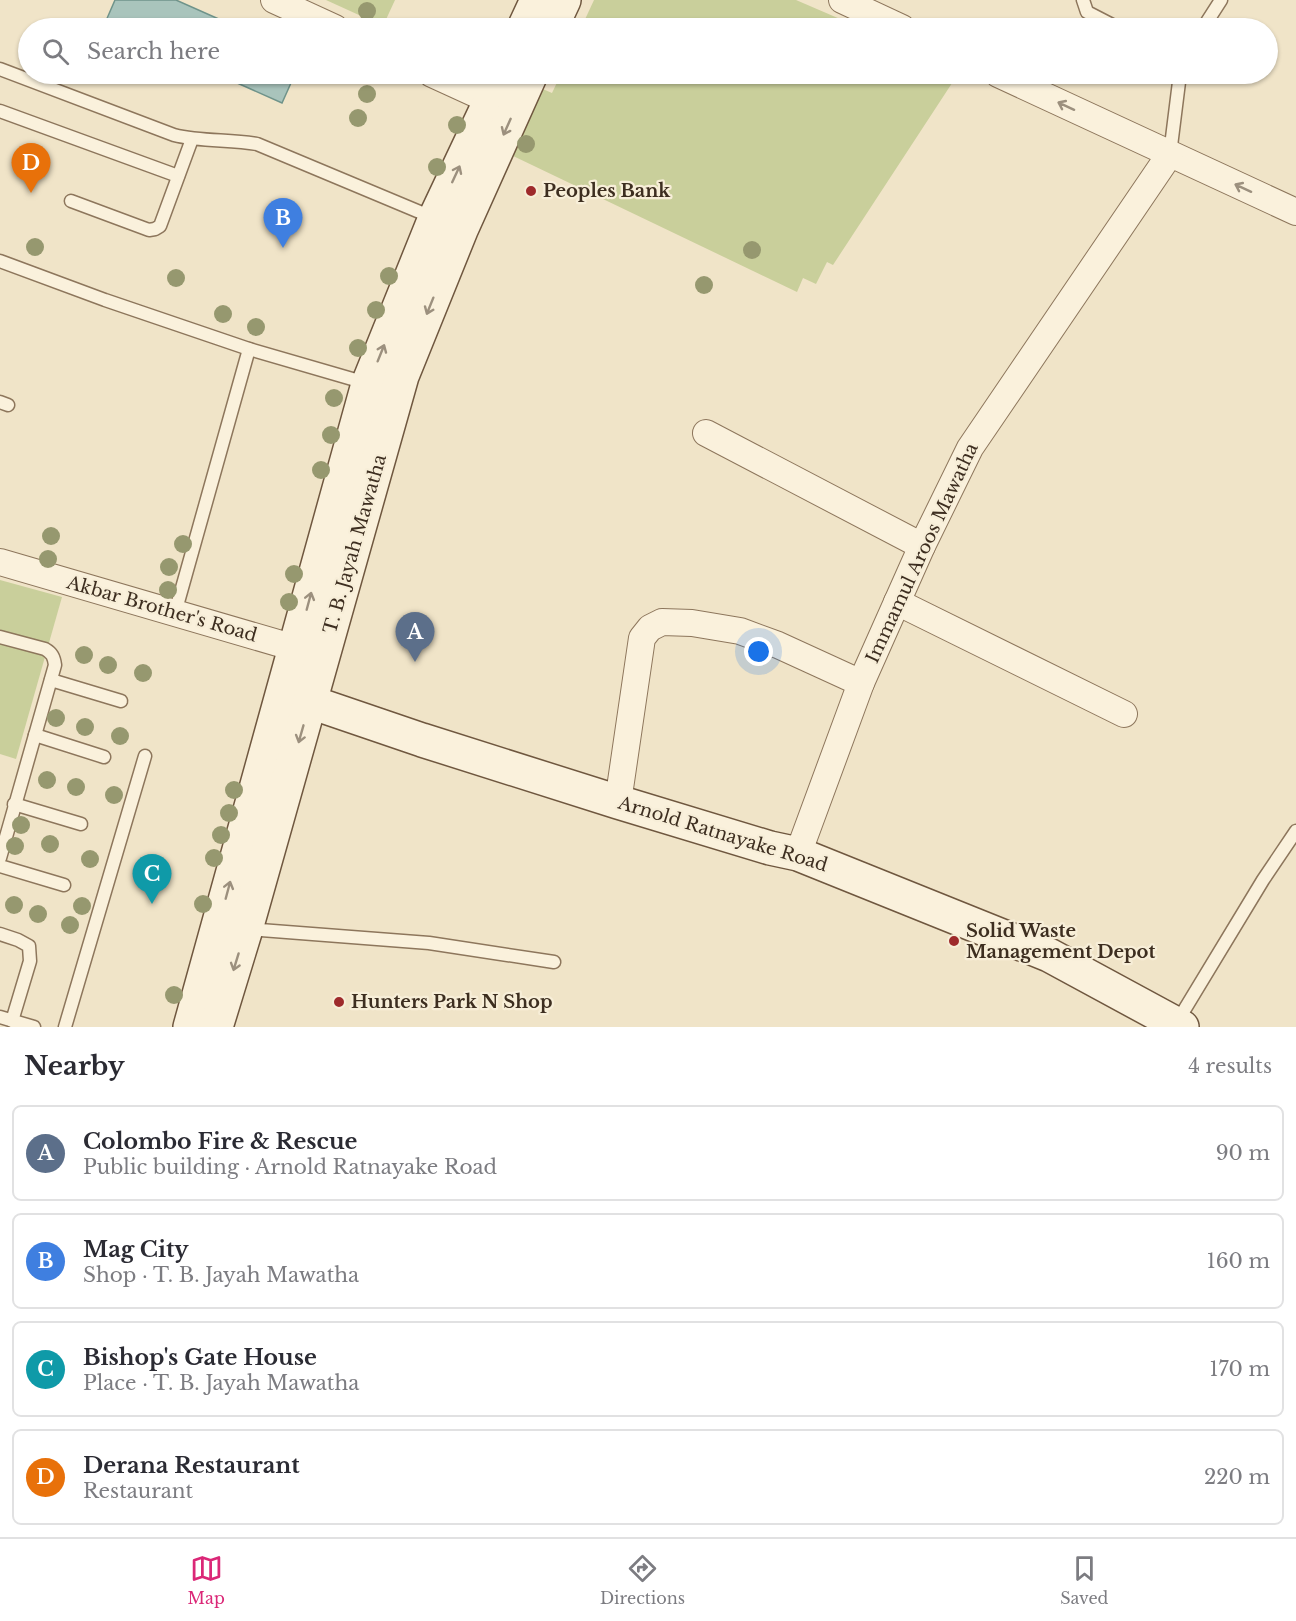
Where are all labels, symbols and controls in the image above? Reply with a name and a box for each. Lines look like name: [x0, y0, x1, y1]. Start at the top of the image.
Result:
search box: [18, 18, 1278, 84]
icon: search: [39, 35, 72, 68]
text: Search here: [87, 38, 220, 65]
one-way arrow: [1058, 99, 1076, 111]
one-way arrow: [501, 117, 512, 135]
pin: D: [12, 144, 51, 193]
one-way arrow: [451, 165, 463, 183]
place label: Peoples Bank: [543, 180, 671, 202]
one-way arrow: [1234, 182, 1252, 193]
marker: Peoples Bank: [524, 184, 538, 198]
pin: B: [264, 198, 302, 248]
one-way arrow: [424, 296, 435, 315]
one-way arrow: [376, 344, 387, 363]
street label: Immamul Aroos Mawatha: [861, 439, 983, 667]
street label: T. B. Jayah Mawatha: [319, 452, 391, 636]
street label: Akbar Brother's Road: [63, 571, 260, 647]
one-way arrow: [303, 592, 315, 611]
pin: A: [396, 612, 434, 662]
your location: [744, 637, 773, 666]
one-way arrow: [295, 724, 306, 743]
street label: Arnold Ratnayake Road: [615, 791, 830, 876]
pin: C: [132, 854, 172, 904]
one-way arrow: [223, 881, 235, 900]
place label: Solid Waste Management Depot: [966, 920, 1155, 963]
marker: Solid Waste Management Depot: [947, 934, 961, 948]
one-way arrow: [230, 952, 241, 971]
place label: Hunters Park N Shop: [351, 991, 552, 1013]
marker: Hunters Park N Shop: [332, 995, 346, 1009]
text: Nearby: [24, 1050, 125, 1082]
text: 4 results: [1188, 1054, 1272, 1078]
text: Colombo Fire & Rescue: [83, 1128, 357, 1155]
text: A: [37, 1141, 54, 1165]
text: 90 m: [1216, 1141, 1270, 1165]
text: Public building · Arnold Ratnayake Road: [83, 1155, 497, 1179]
text: Mag City: [83, 1236, 189, 1263]
text: B: [38, 1249, 53, 1273]
text: 160 m: [1207, 1249, 1270, 1273]
text: Shop · T. B. Jayah Mawatha: [83, 1263, 359, 1287]
text: Bishop's Gate House: [83, 1344, 317, 1371]
text: C: [37, 1357, 54, 1381]
text: 170 m: [1210, 1357, 1270, 1381]
text: Place · T. B. Jayah Mawatha: [83, 1371, 359, 1395]
text: Derana Restaurant: [83, 1452, 300, 1479]
text: D: [36, 1465, 55, 1489]
text: 220 m: [1204, 1465, 1270, 1489]
text: Restaurant: [83, 1479, 193, 1503]
tab: Map: [188, 1552, 225, 1608]
tab: Directions: [600, 1552, 685, 1608]
tab: Saved: [1060, 1552, 1108, 1608]

